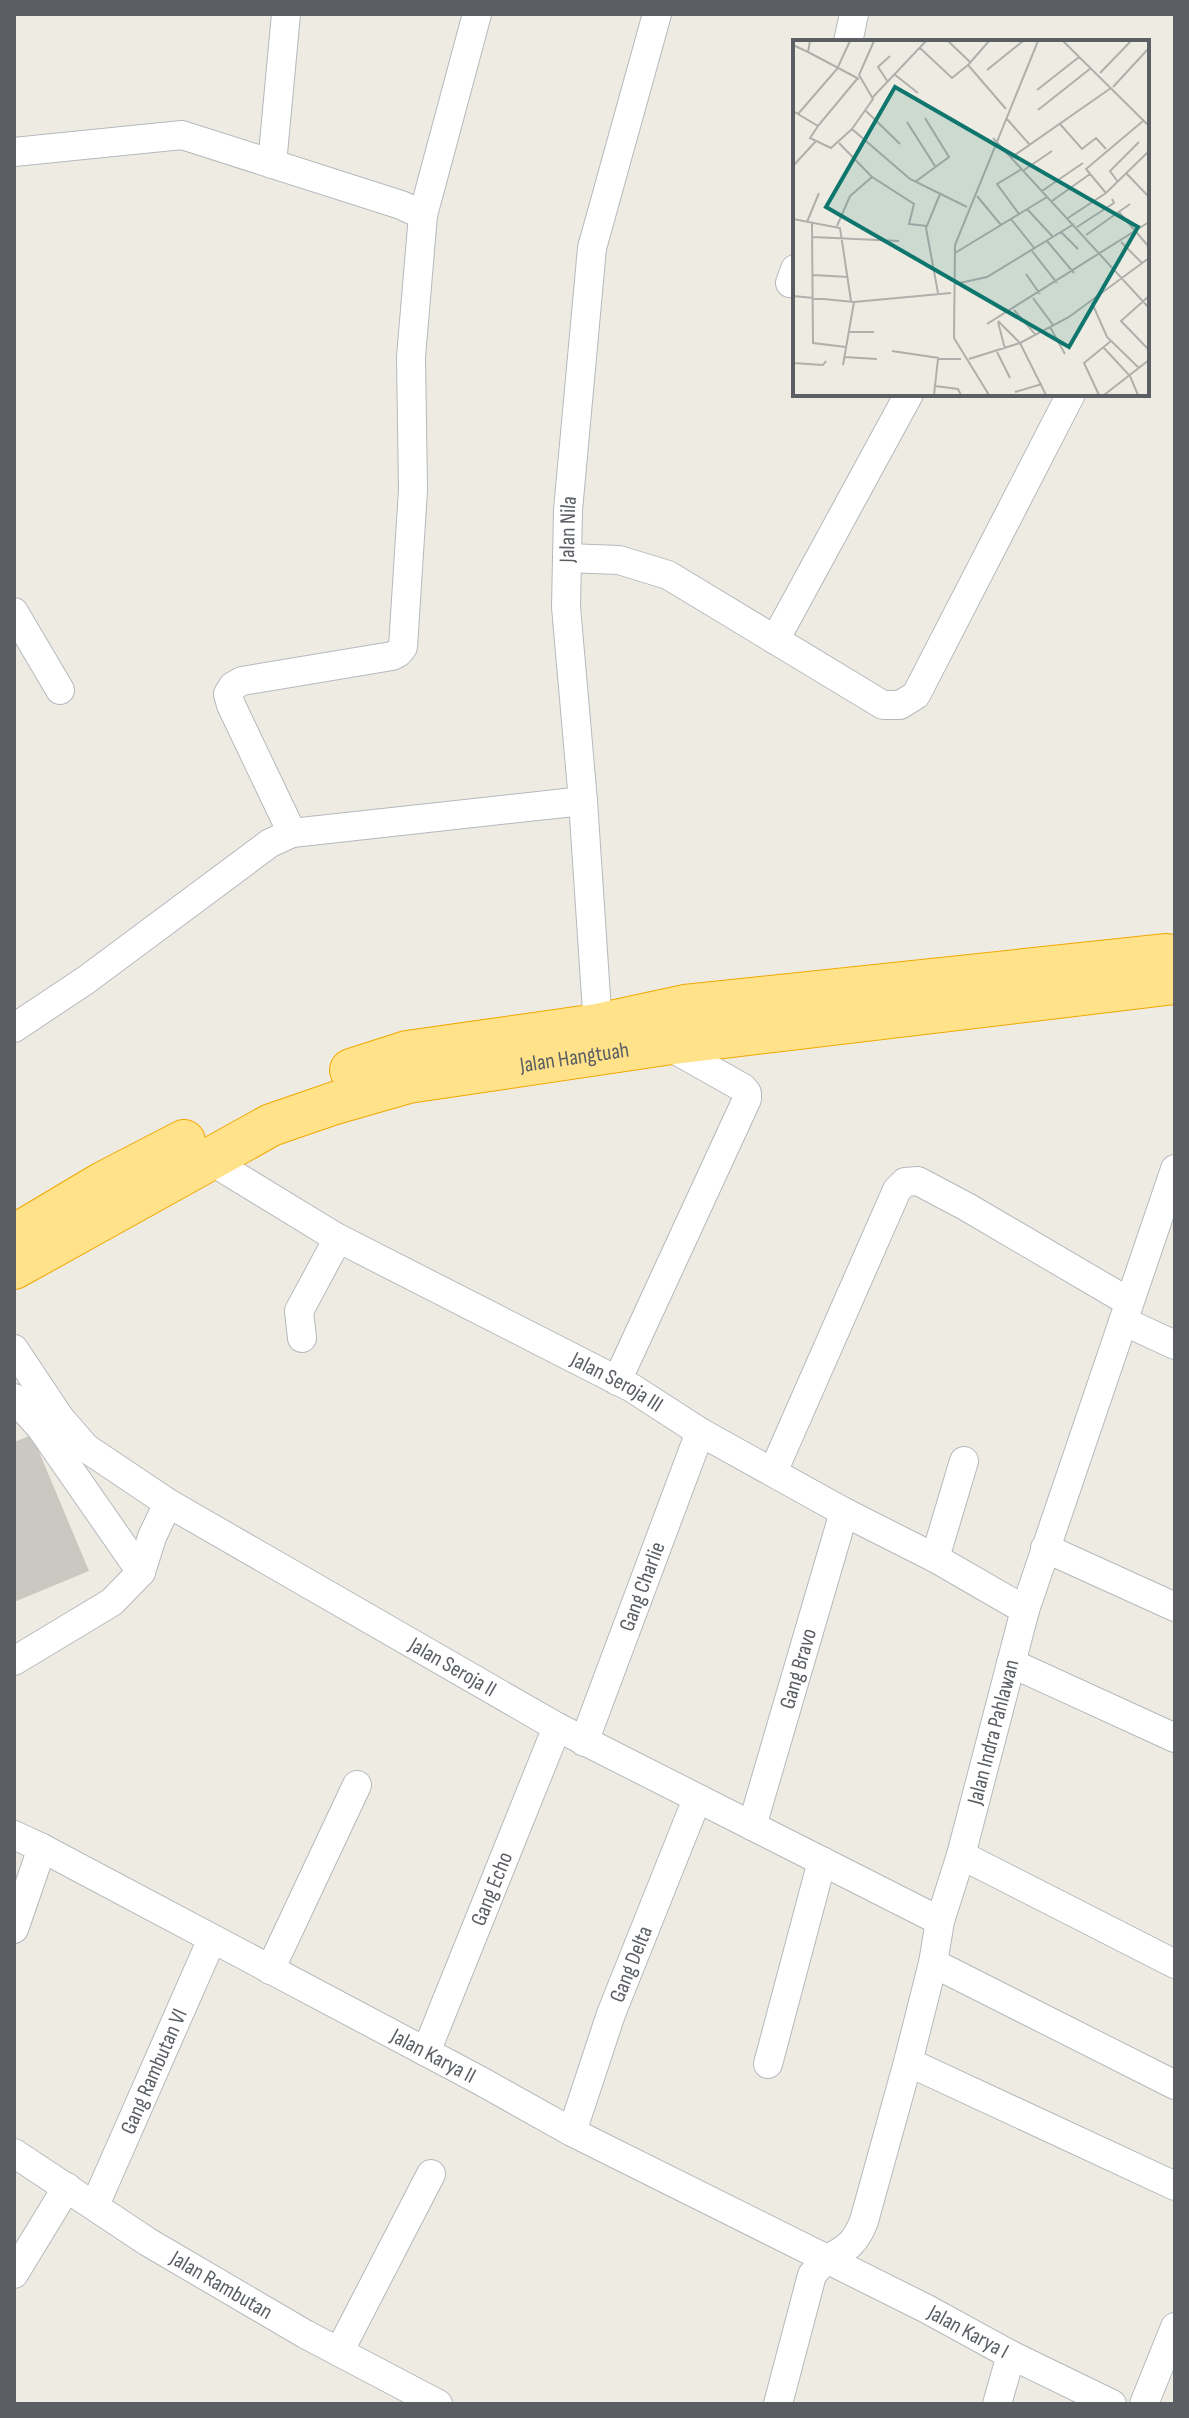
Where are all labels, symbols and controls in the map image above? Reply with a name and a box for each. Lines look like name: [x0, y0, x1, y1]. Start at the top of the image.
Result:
inset map: [793, 40, 1149, 396]
street label: Jalan Nila: [553, 495, 583, 564]
street label: Jalan Hangtuah: [517, 1036, 631, 1079]
street label: Jalan Seroja III: [565, 1345, 668, 1418]
street label: Gang Charlie: [613, 1538, 671, 1635]
street label: Gang Bravo: [774, 1625, 823, 1712]
street label: Jalan Seroja II: [403, 1631, 501, 1703]
street label: Jalan Indra Pahlawan: [961, 1657, 1025, 1808]
street label: Gang Echo: [465, 1848, 519, 1930]
street label: Gang Delta: [604, 1922, 658, 2006]
street label: Gang Rambutan VI: [114, 2004, 193, 2138]
street label: Jalan Karya II: [385, 2022, 481, 2089]
street label: Jalan Rambutan: [165, 2244, 277, 2325]
street label: Jalan Karya I: [922, 2298, 1013, 2365]

